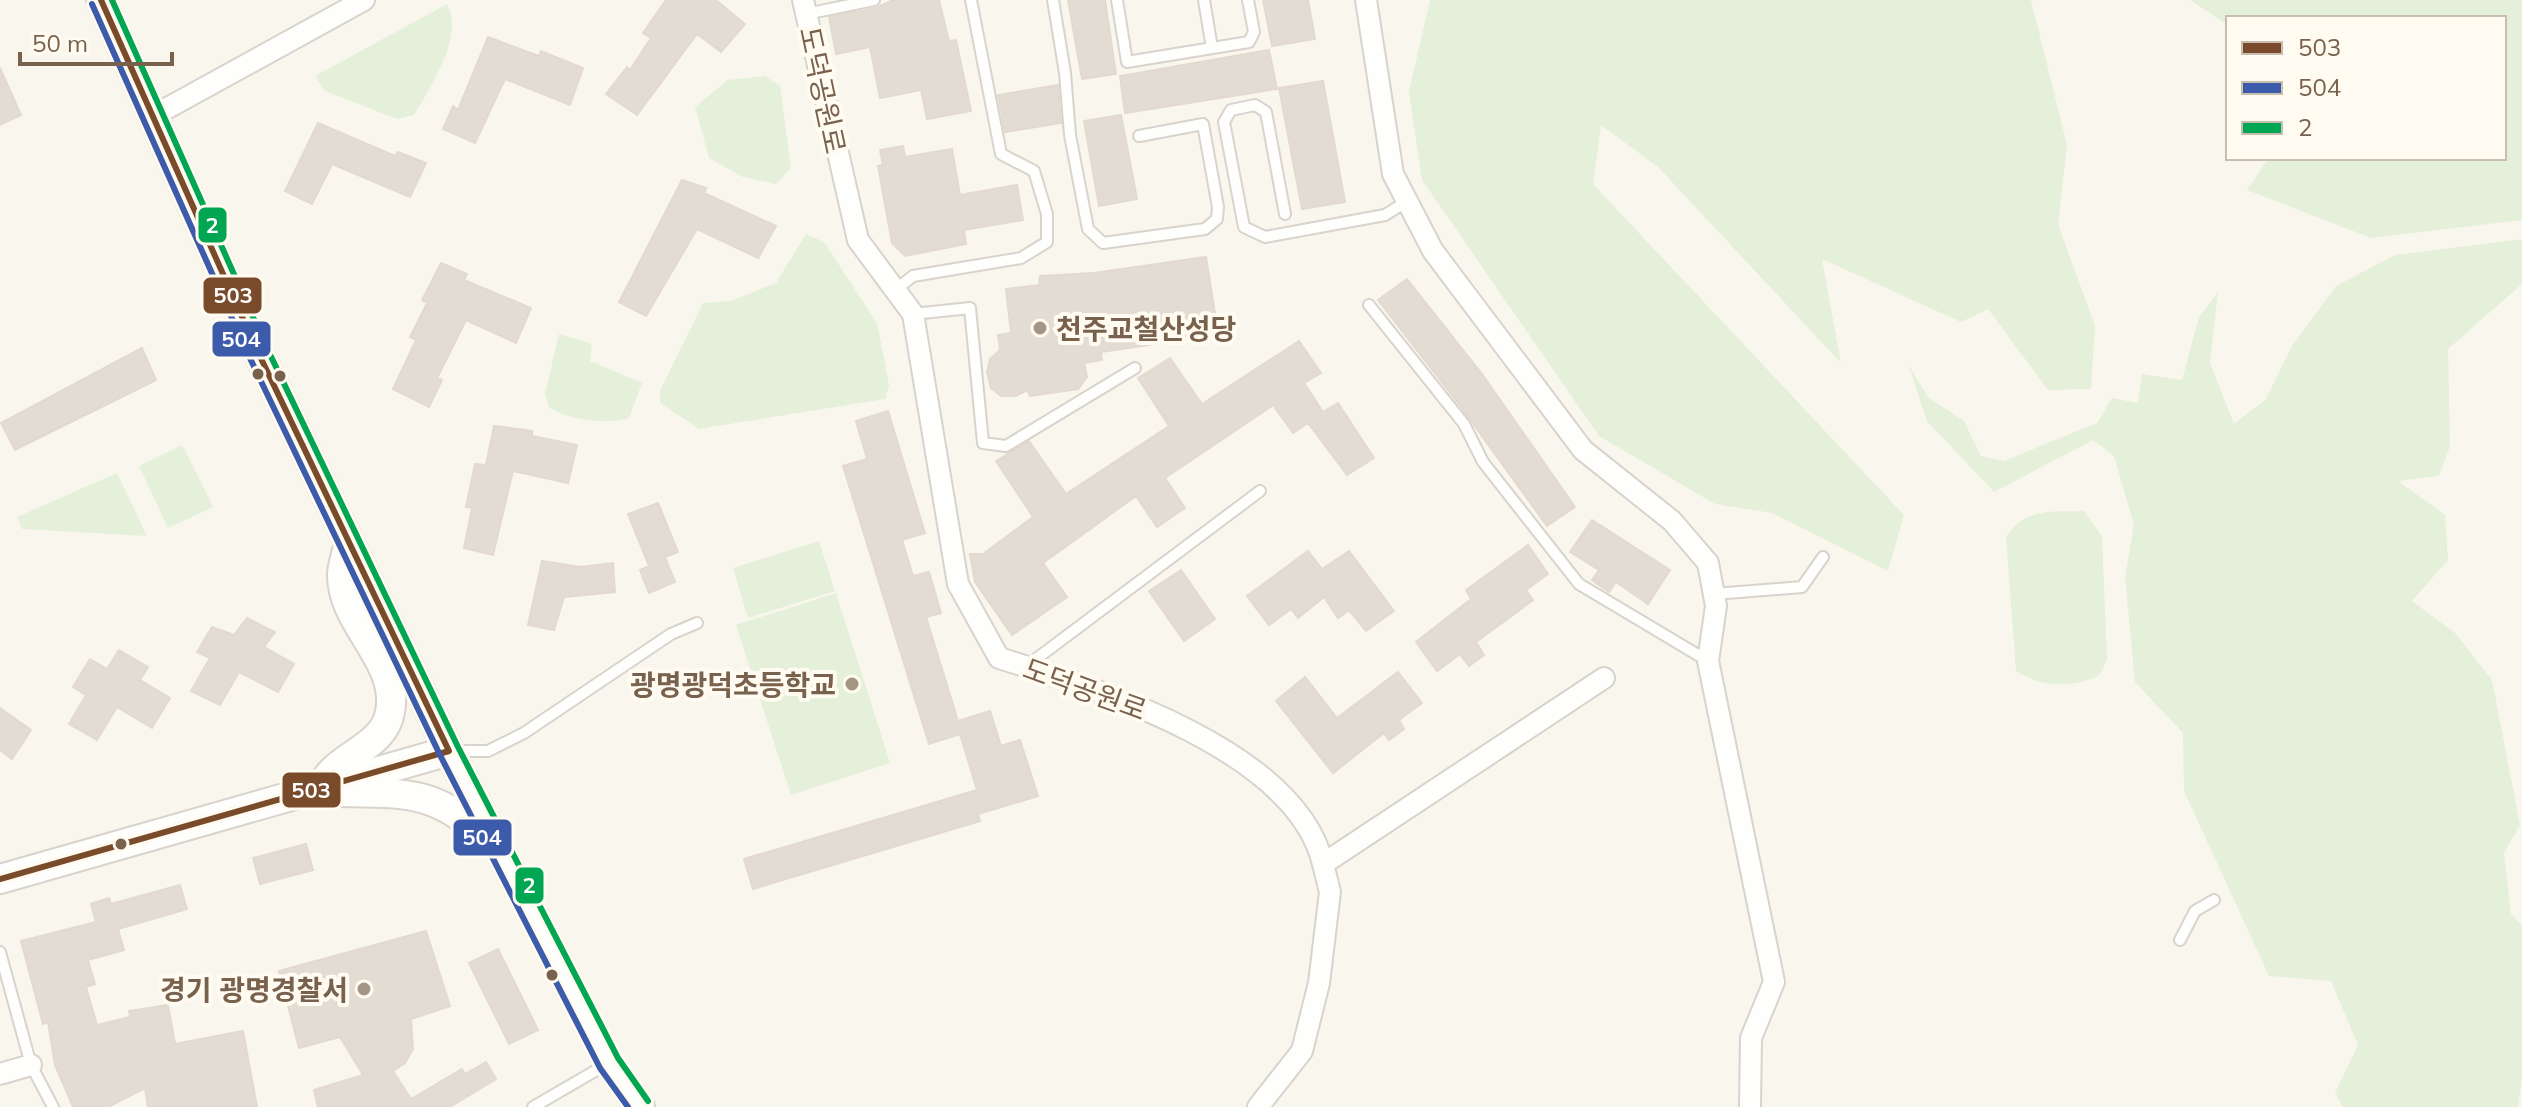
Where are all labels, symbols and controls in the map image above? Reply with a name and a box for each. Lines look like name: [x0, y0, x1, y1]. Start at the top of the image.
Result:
scale bar: [20, 16, 172, 66]
legend: [2226, 16, 2506, 160]
street label: 도덕공원로: [792, 23, 854, 157]
text: 50 m: [32, 28, 88, 58]
text: 503: [2298, 32, 2341, 62]
text: 504: [2298, 72, 2341, 102]
text: 2: [2298, 112, 2312, 142]
line badge: 2: [197, 206, 228, 244]
text: 2: [205, 211, 219, 239]
line badge: 503: [202, 276, 263, 315]
text: 503: [213, 281, 253, 309]
place label: 천주교철산성당: [1056, 311, 1236, 346]
marker: 천주교철산성당: [1031, 319, 1049, 337]
line badge: 504: [211, 320, 272, 358]
text: 504: [221, 325, 261, 353]
unlabelled marker: [250, 366, 266, 382]
unlabelled marker: [272, 368, 288, 384]
street label: 도덕공원로: [1018, 651, 1152, 727]
place label: 광명광덕초등학교: [630, 667, 836, 702]
marker: 광명광덕초등학교: [843, 675, 861, 693]
line badge: 503: [281, 771, 342, 809]
text: 503: [291, 776, 331, 804]
line badge: 504: [452, 818, 513, 857]
text: 504: [462, 823, 502, 851]
unlabelled marker: [113, 836, 129, 852]
line badge: 2: [514, 866, 545, 905]
text: 2: [522, 871, 536, 899]
unlabelled marker: [544, 967, 560, 983]
place label: 경기 광명경찰서: [160, 972, 348, 1007]
marker: 경기 광명경찰서: [355, 980, 373, 998]

